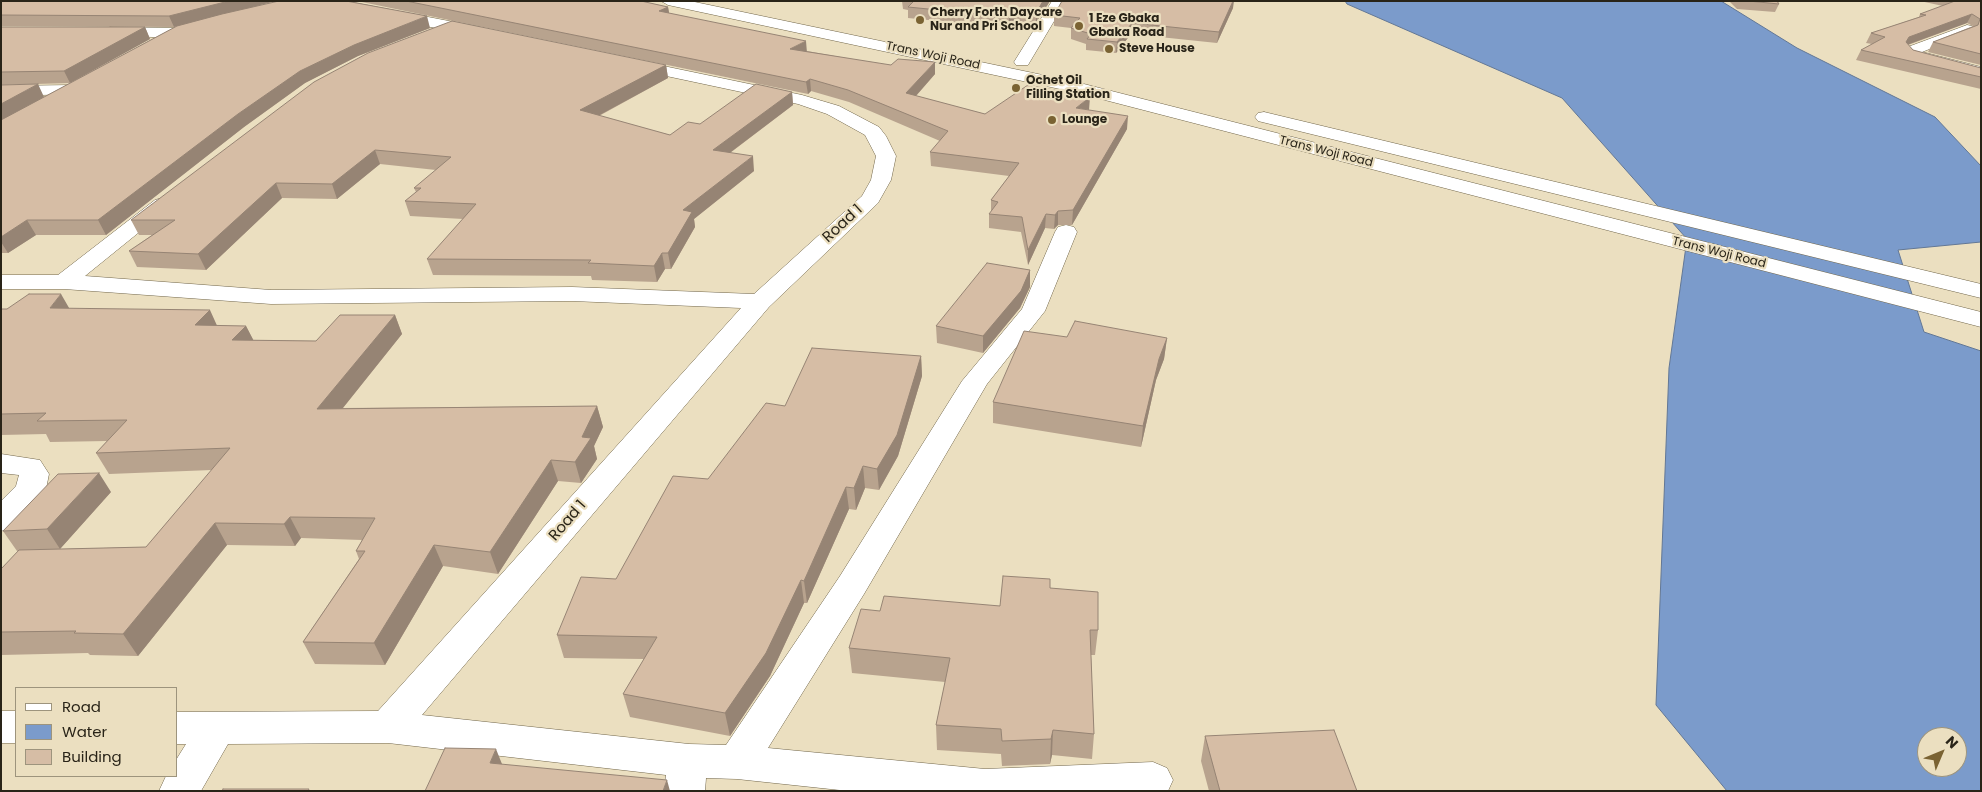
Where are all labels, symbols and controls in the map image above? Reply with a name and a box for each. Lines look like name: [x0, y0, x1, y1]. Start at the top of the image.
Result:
place label: Cherry Forth Daycare Nur and Pri School: [930, 6, 1062, 34]
place label: 1 Eze Gbaka Gbaka Road: [1089, 12, 1164, 40]
marker: Cherry Forth Daycare Nur and Pri School: [914, 14, 926, 26]
marker: 1 Eze Gbaka Gbaka Road: [1073, 20, 1085, 32]
street label: Trans Woji Road: [885, 39, 981, 73]
place label: Steve House: [1119, 42, 1195, 56]
marker: Steve House: [1103, 43, 1115, 55]
place label: Ochet Oil Filling Station: [1026, 74, 1110, 102]
marker: Ochet Oil Filling Station: [1010, 82, 1022, 94]
place label: Lounge: [1062, 113, 1107, 127]
marker: Lounge: [1046, 114, 1058, 126]
street label: Trans Woji Road: [1278, 133, 1374, 171]
street label: Road 1: [819, 201, 867, 247]
street label: Trans Woji Road: [1671, 234, 1767, 272]
street label: Road 1: [546, 497, 590, 545]
legend: [15, 687, 178, 777]
text: Road: [62, 696, 101, 717]
text: Water: [62, 721, 107, 742]
north arrow: [1917, 727, 1967, 777]
text: N: [1941, 731, 1963, 753]
text: Building: [62, 746, 122, 767]

